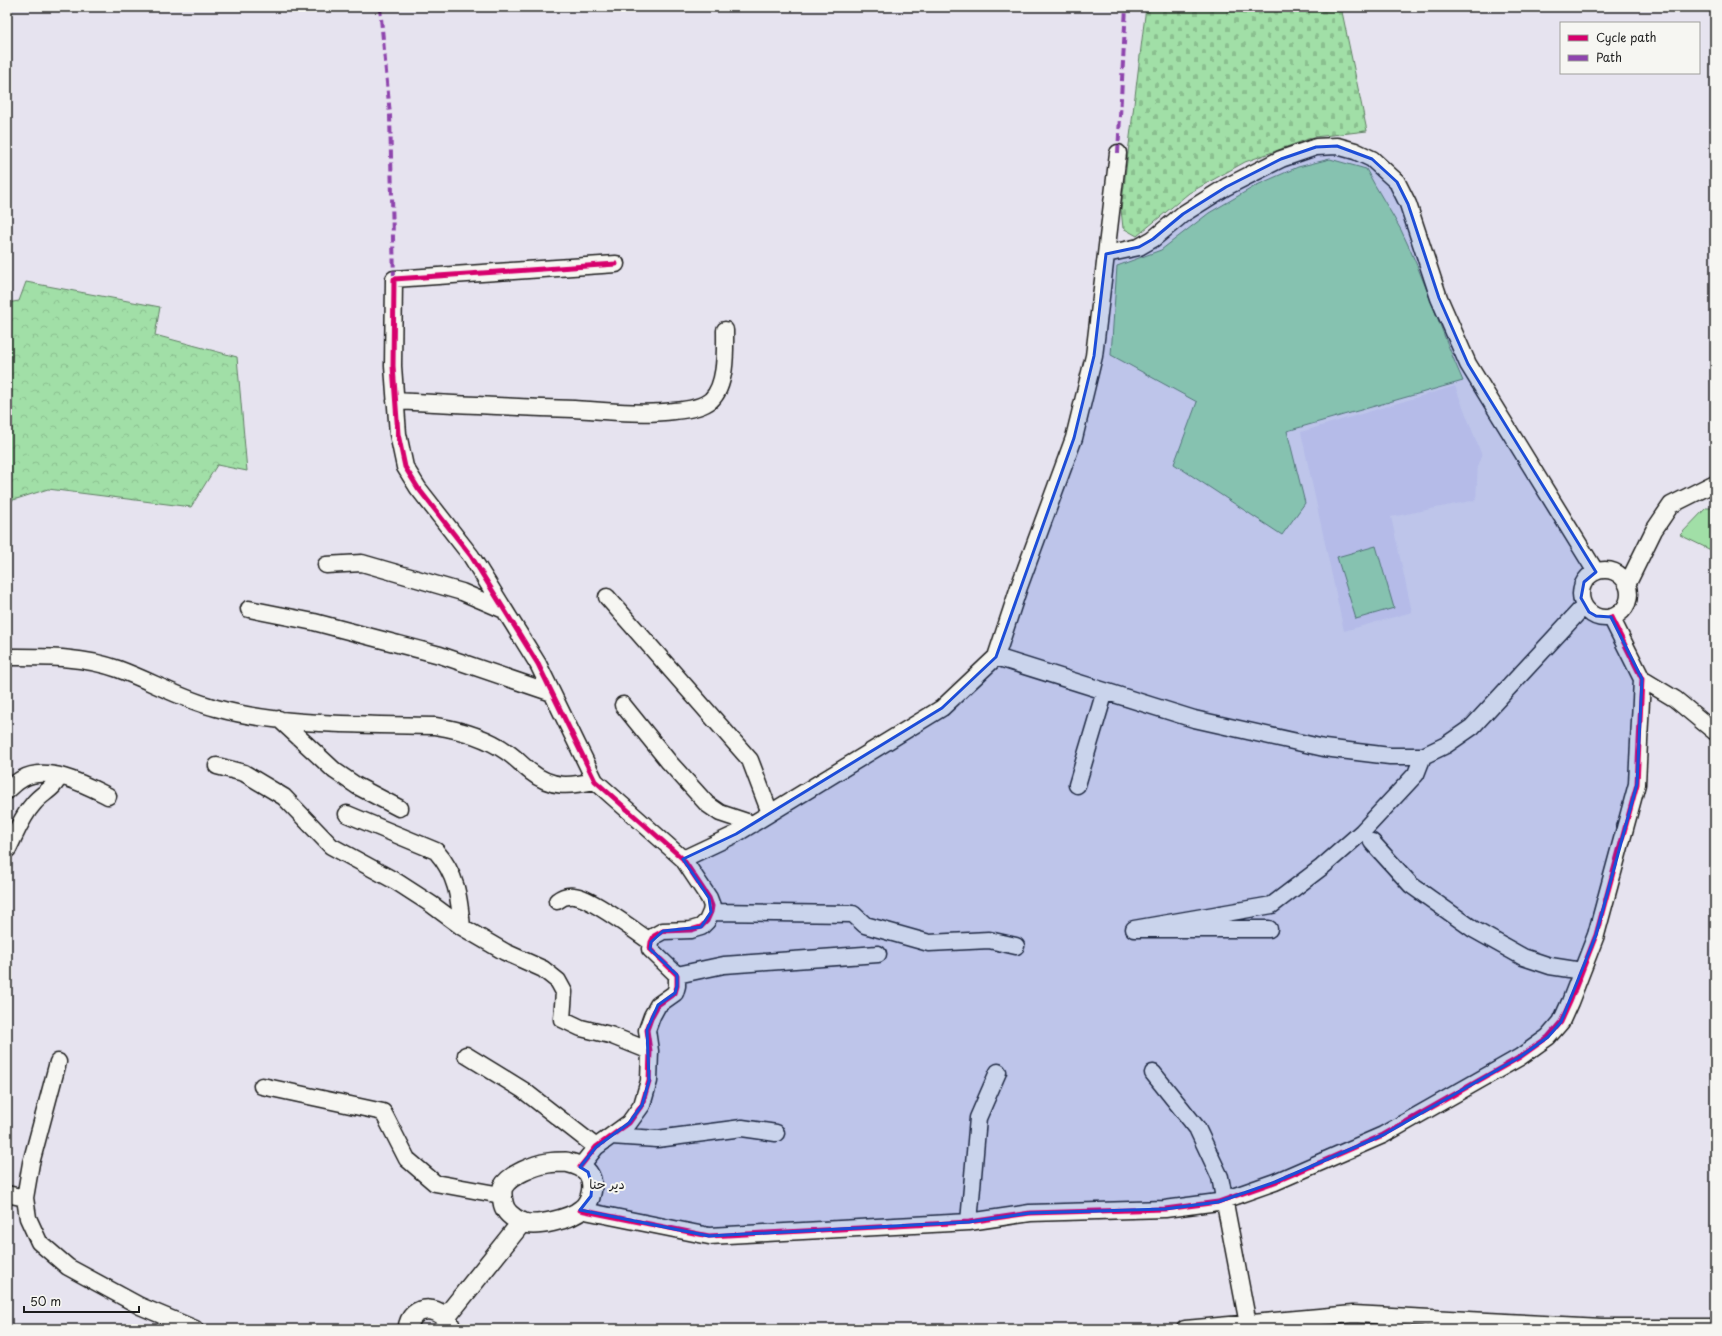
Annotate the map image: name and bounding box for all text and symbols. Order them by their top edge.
legend [1560,22,1700,74]
text: Cycle path [1596,28,1657,46]
text: Path [1596,48,1622,66]
district label: دير حنا [589,1174,625,1193]
scale bar [24,1288,139,1314]
text: 50 m [30,1292,61,1310]

